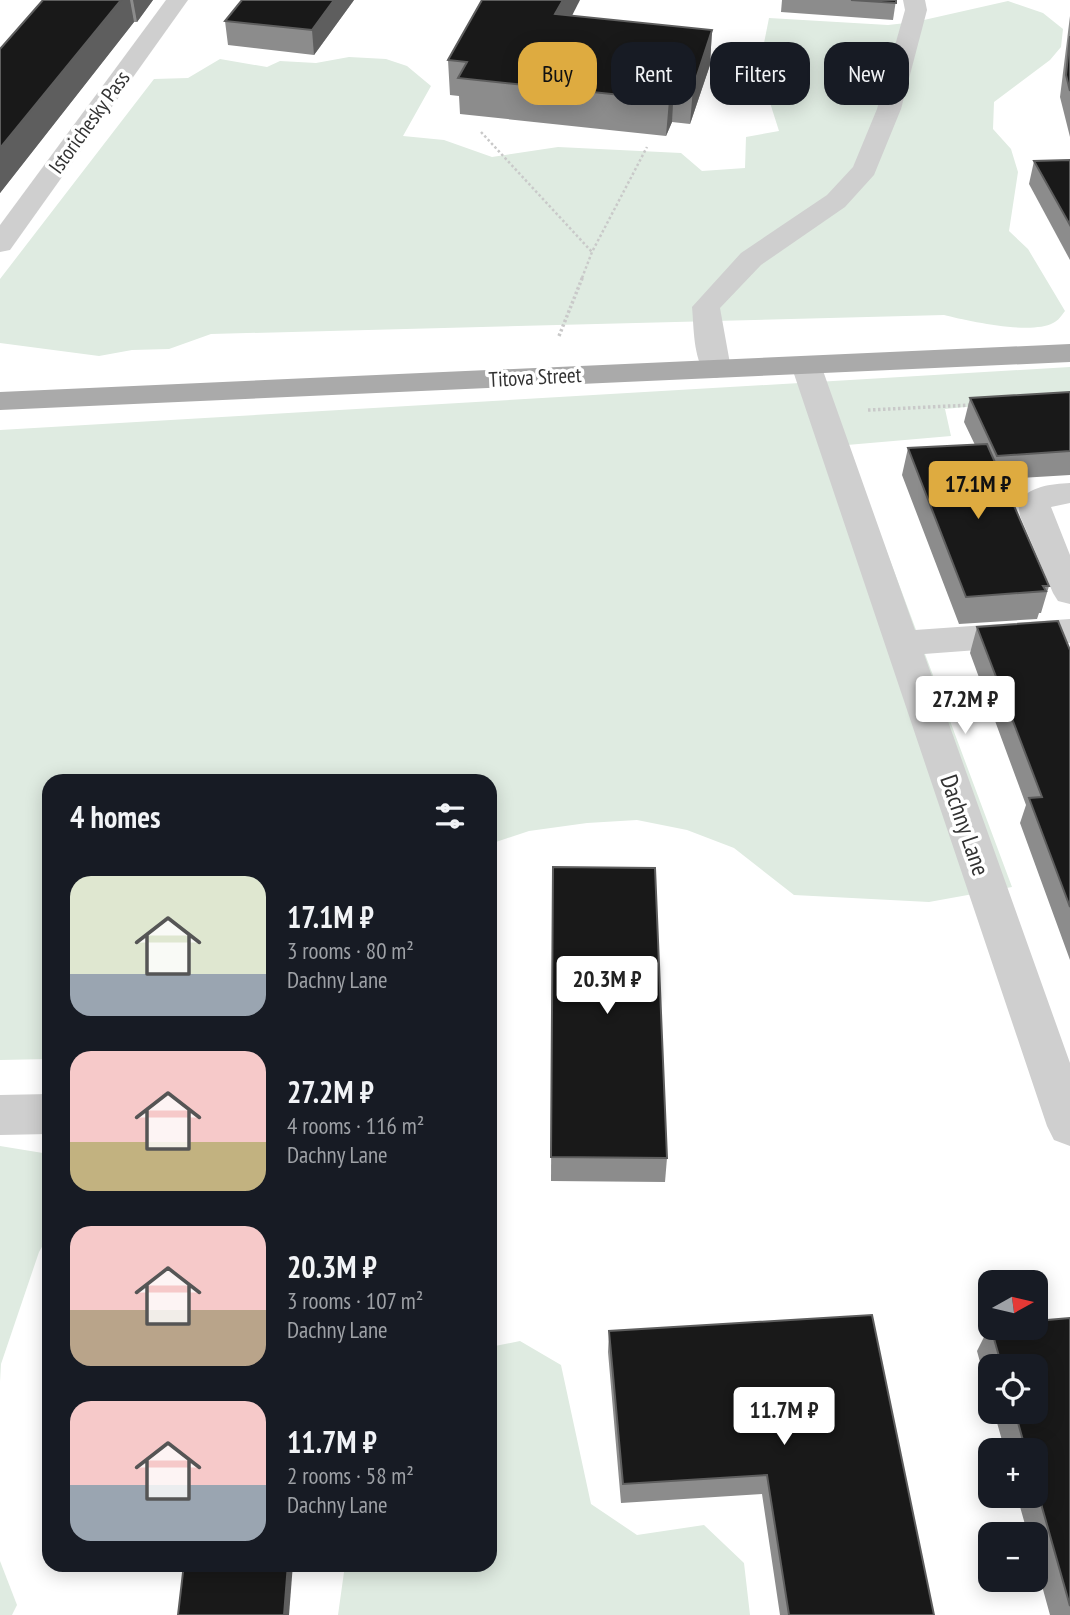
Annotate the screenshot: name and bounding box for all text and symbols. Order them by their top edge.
chip: Buy [518,42,597,105]
chip: Rent [611,42,696,105]
chip: Filters [710,42,810,105]
chip: New [824,42,909,105]
street label: Istorichesky Pass [43,65,135,179]
street label: Titova Street [488,361,582,393]
pin: 17.1M ₽ [913,462,1043,521]
text: 17.1M ₽ [945,469,1011,498]
pin: 27.2M ₽ [900,676,1030,736]
text: 27.2M ₽ [932,684,998,713]
street label: Dachny Lane [933,770,997,880]
text: 4 homes [70,797,161,836]
icon: filters [431,797,469,835]
text: 17.1M ₽ [287,897,374,936]
icon: home [126,904,210,988]
text: 3 rooms · 80 m² [287,936,414,965]
pin: 20.3M ₽ [542,956,672,1016]
text: 20.3M ₽ [573,964,641,993]
text: Dachny Lane [287,965,388,994]
text: 27.2M ₽ [287,1072,374,1111]
icon: home [126,1079,210,1163]
text: 4 rooms · 116 m² [287,1111,424,1140]
text: Dachny Lane [287,1140,388,1169]
text: 20.3M ₽ [287,1247,377,1286]
icon: home [126,1254,210,1338]
north arrow [978,1270,1048,1340]
map controls [978,1270,1048,1592]
text: 3 rooms · 107 m² [287,1286,423,1315]
text: Dachny Lane [287,1315,388,1344]
button: locate [978,1354,1048,1424]
pin: 11.7M ₽ [719,1388,849,1447]
text: 11.7M ₽ [750,1395,818,1424]
text: 11.7M ₽ [287,1422,377,1461]
icon: home [126,1429,210,1513]
button: + [978,1438,1048,1508]
text: 2 rooms · 58 m² [287,1461,414,1490]
text: Dachny Lane [287,1490,388,1519]
button: − [978,1522,1048,1592]

